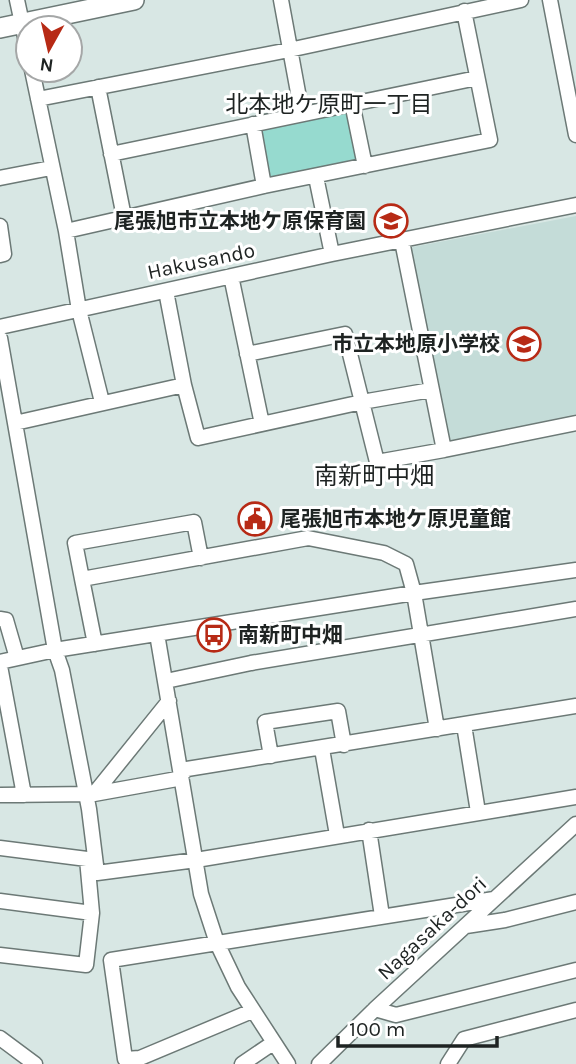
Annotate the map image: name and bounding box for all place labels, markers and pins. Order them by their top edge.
school or university icon: 尾張旭市立本地ケ原保育園 [372,202,410,240]
place label: 尾張旭市立本地ケ原保育園 [114,209,366,233]
school or university icon: 市立本地原小学校 [505,325,543,363]
place label: 市立本地原小学校 [332,332,500,356]
public building icon: 尾張旭市本地ケ原児童館 [236,500,274,538]
place label: 尾張旭市本地ケ原児童館 [280,507,511,531]
bus stop icon: 南新町中畑 [195,616,233,654]
place label: 南新町中畑 [238,623,343,647]

